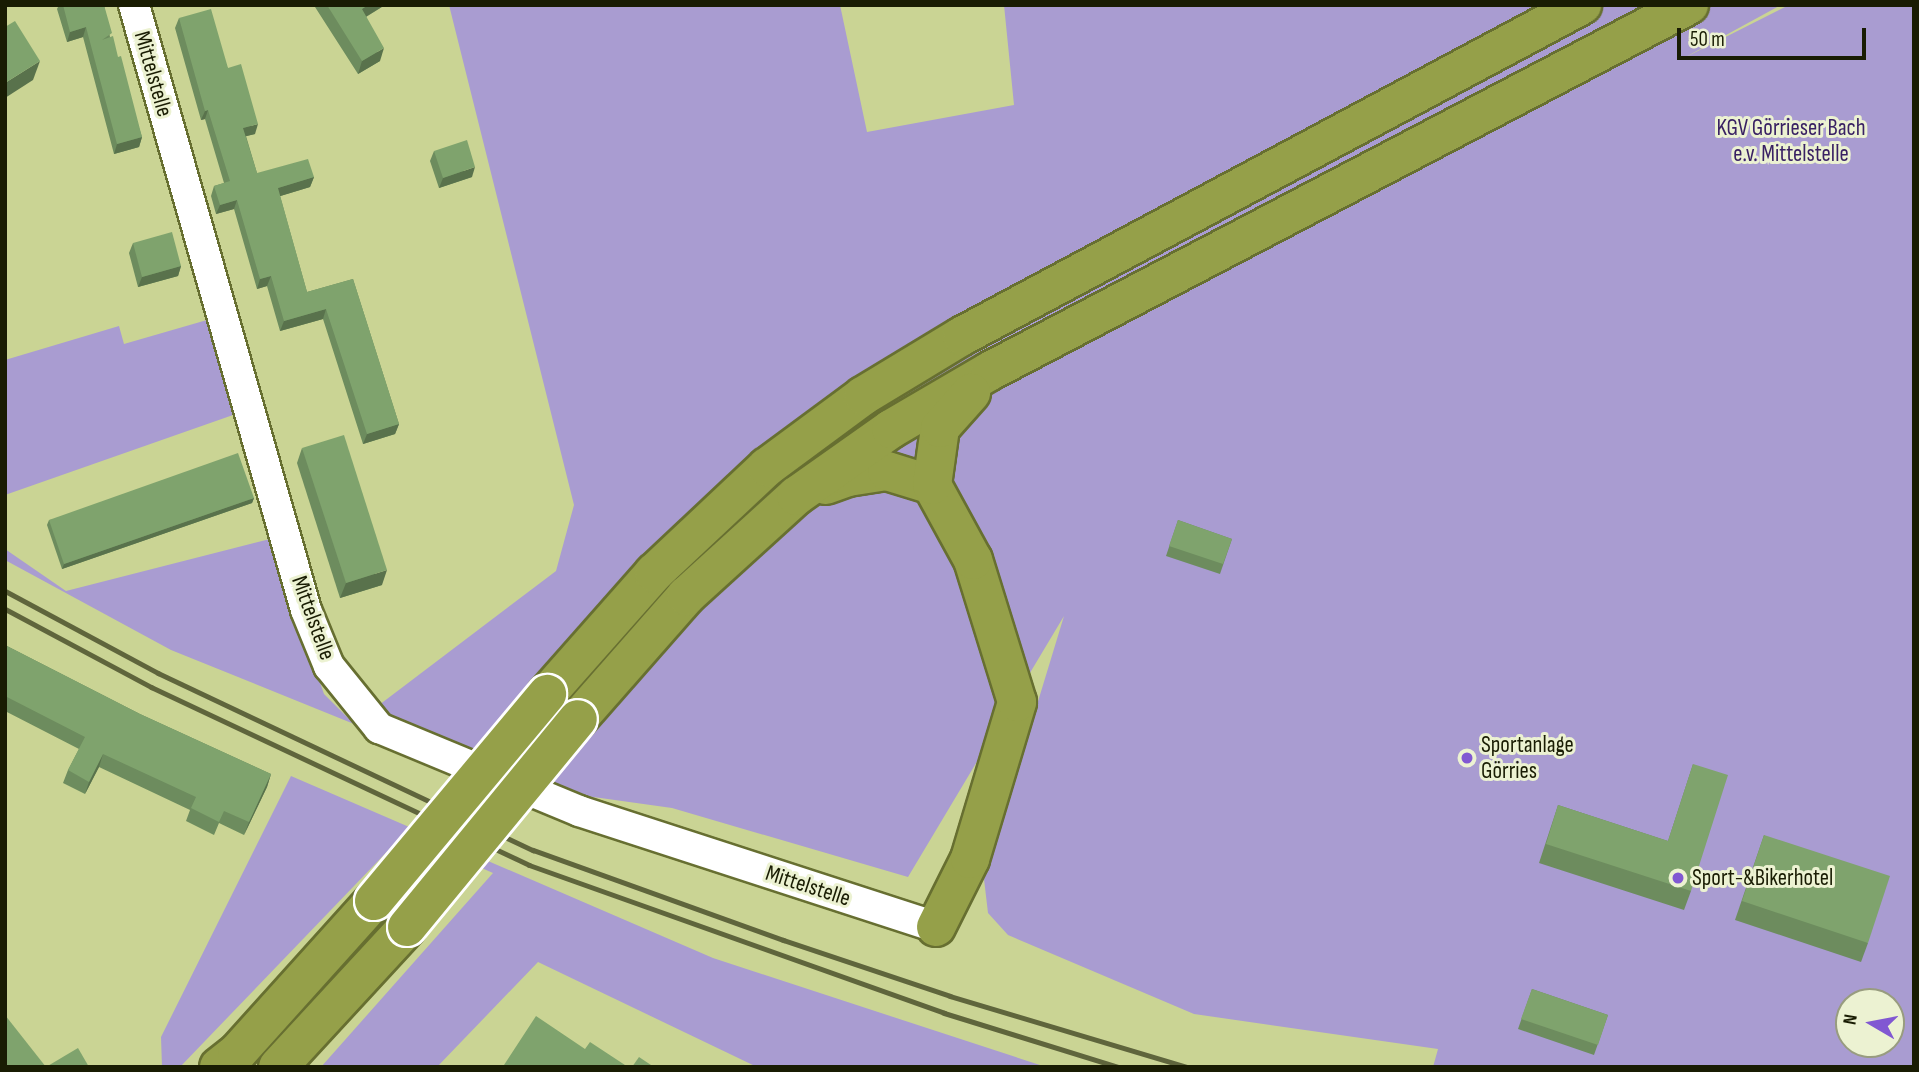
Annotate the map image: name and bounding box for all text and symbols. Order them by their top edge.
scale bar [1681,14,1870,58]
text: 50 m [1690,27,1725,52]
street label: Mittelstelle [128,28,178,120]
park label: KGV Görrieser Bach e.v. Mittelstelle [1716,114,1866,168]
street label: Mittelstelle [285,572,341,664]
place label: Sportanlage Görries [1481,731,1574,785]
marker: Sportanlage Görries [1459,750,1475,766]
street label: Mittelstelle [762,859,854,913]
place label: Sport-&Bikerhotel [1692,864,1833,892]
marker: Sport-&Bikerhotel [1670,870,1686,886]
north arrow [1835,988,1905,1058]
text: N [1839,1013,1863,1027]

